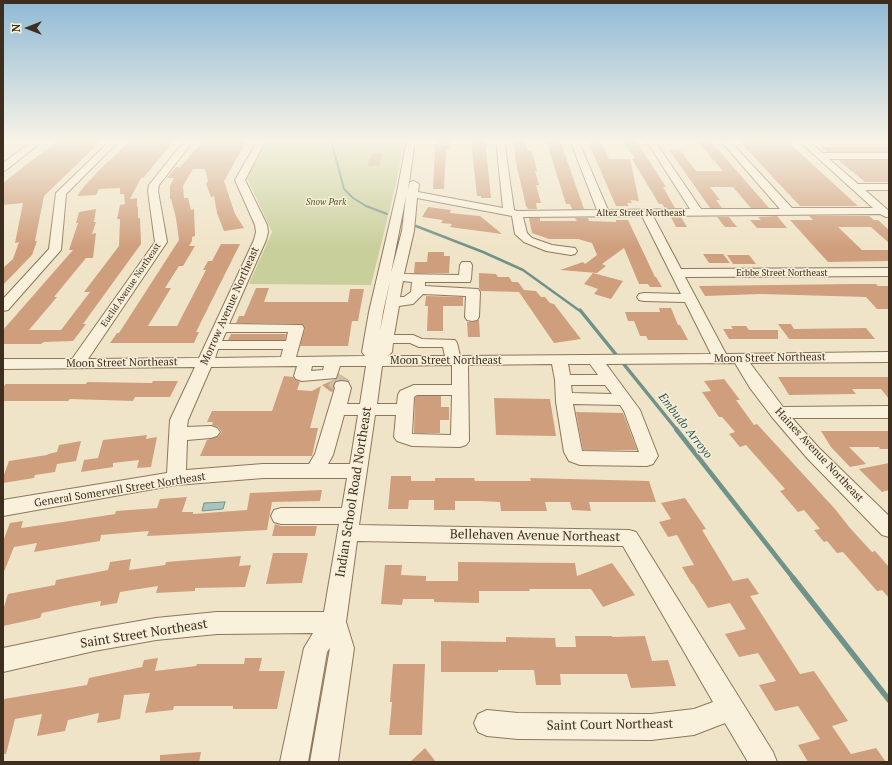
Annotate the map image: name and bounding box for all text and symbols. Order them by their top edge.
north arrow [8,8,48,48]
text: N [9,24,23,32]
park label: Snow Park [306,197,346,207]
street label: Altez Street Northeast [596,208,686,218]
street label: Euclid Avenue Northeast [99,241,163,329]
street label: Morrow Avenue Northeast [198,245,262,367]
street label: Erbbe Street Northeast [736,268,828,278]
street label: Moon Street Northeast [714,350,826,366]
street label: Moon Street Northeast [390,354,502,368]
street label: Moon Street Northeast [66,355,178,371]
water label: Embudo Arroyo [655,390,715,462]
street label: Indian School Road Northeast [333,405,375,579]
street label: Haines Avenue Northeast [772,405,866,505]
street label: General Somervell Street Northeast [33,470,207,510]
street label: Bellehaven Avenue Northeast [450,527,620,545]
street label: Saint Street Northeast [79,616,209,652]
street label: Saint Court Northeast [547,716,673,734]

